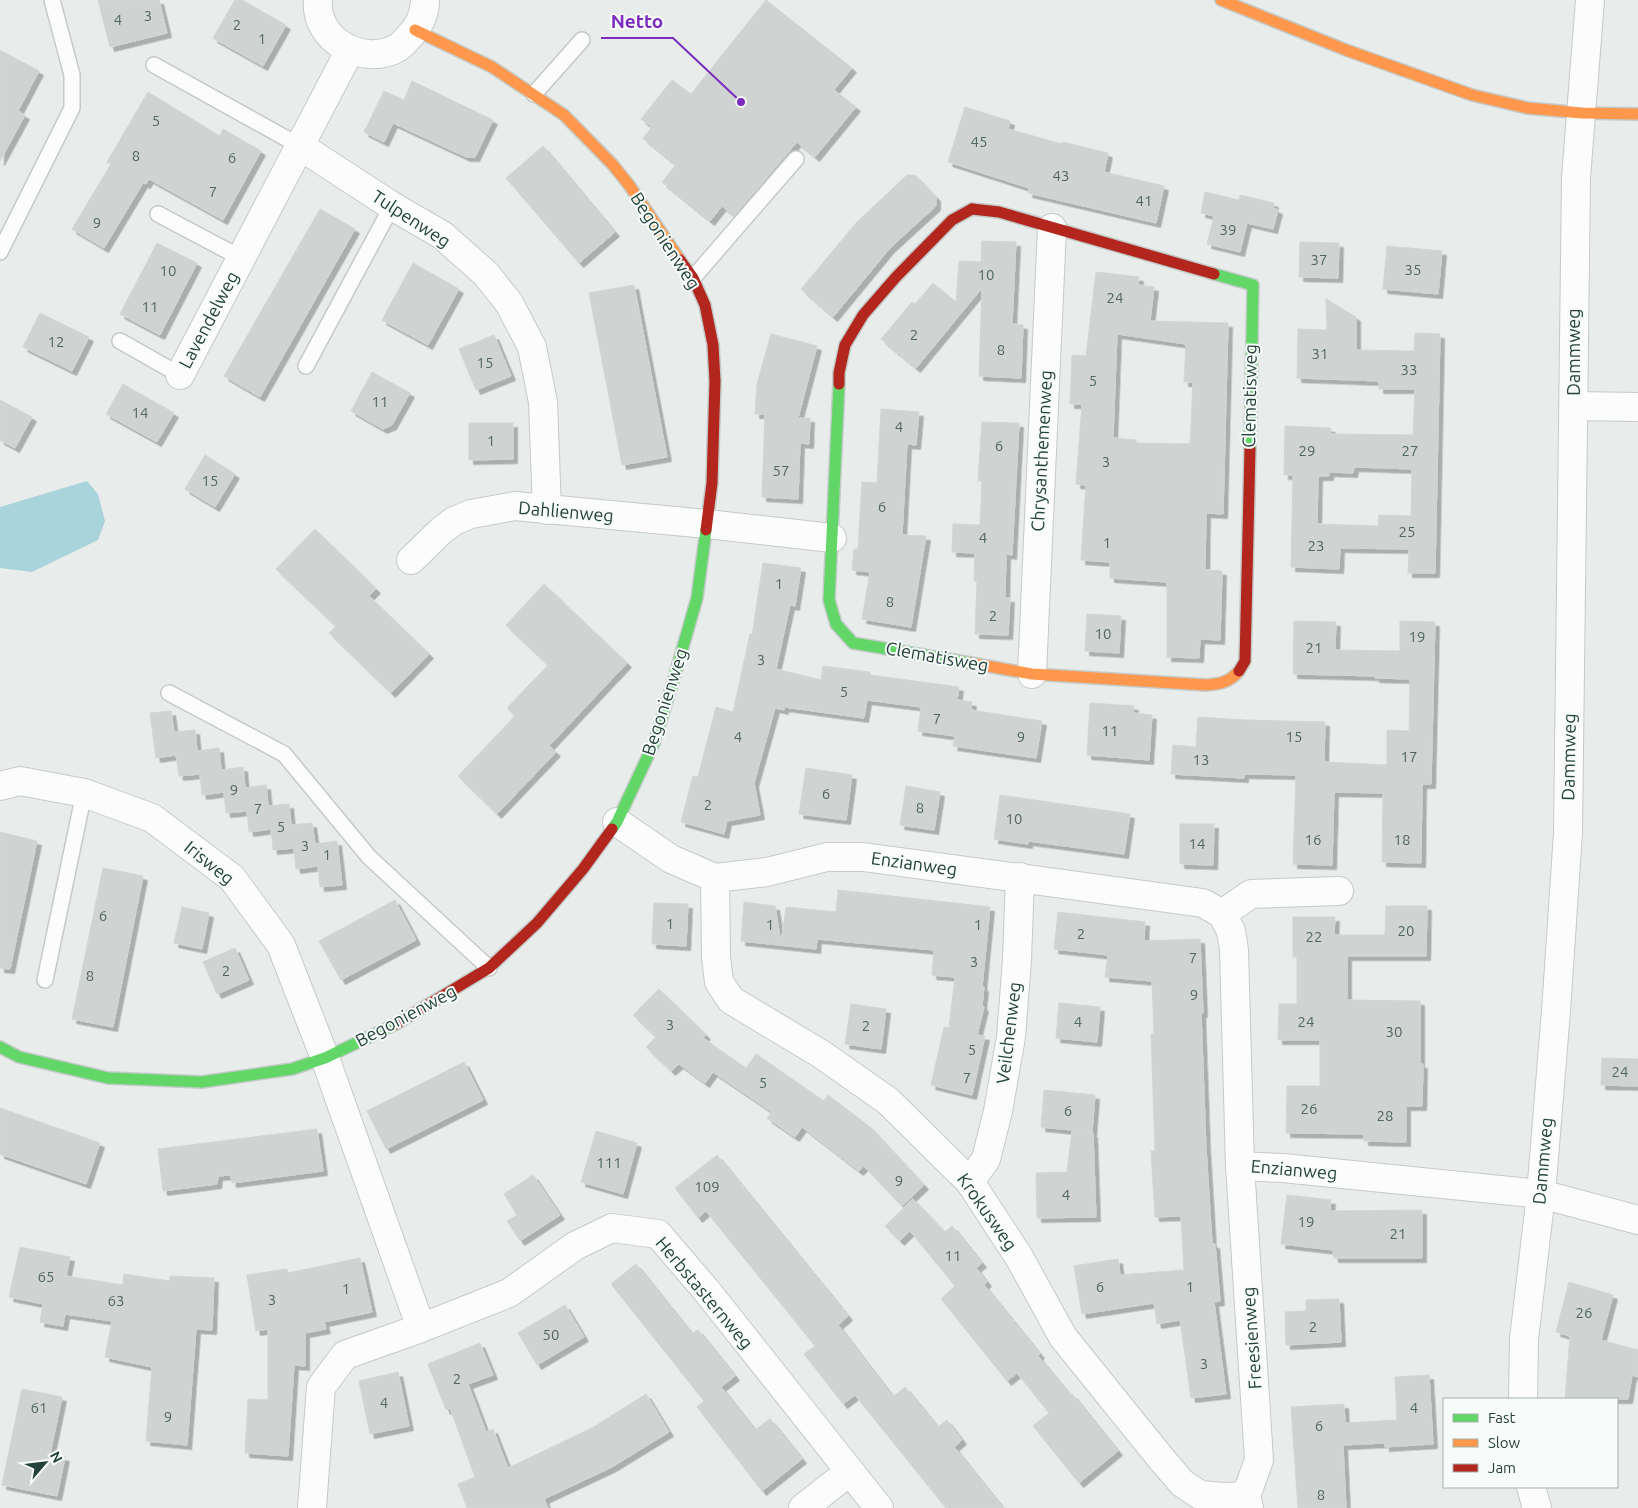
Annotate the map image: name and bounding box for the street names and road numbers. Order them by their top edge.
street label: Tulpenweg [369,185,455,251]
street label: Begonienweg [627,188,705,293]
street label: Lavendelweg [174,268,242,371]
street label: Dammweg [1563,308,1583,396]
street label: Clematisweg [1238,344,1260,448]
street label: Chrysanthemenweg [1027,370,1055,532]
street label: Dahlienweg [518,497,615,525]
street label: Clematisweg [884,637,990,675]
street label: Begonienweg [637,646,691,758]
street label: Dammweg [1557,713,1579,801]
street label: Irisweg [181,836,238,888]
street label: Enzianweg [870,847,958,879]
street label: Begonienweg [352,980,459,1050]
street label: Veilchenweg [992,981,1024,1085]
street label: Dammweg [1528,1117,1556,1205]
street label: Enzianweg [1250,1155,1338,1183]
street label: Krokusweg [954,1169,1022,1254]
street label: Herbstasternweg [652,1232,757,1352]
street label: Freesienweg [1237,1286,1265,1390]

